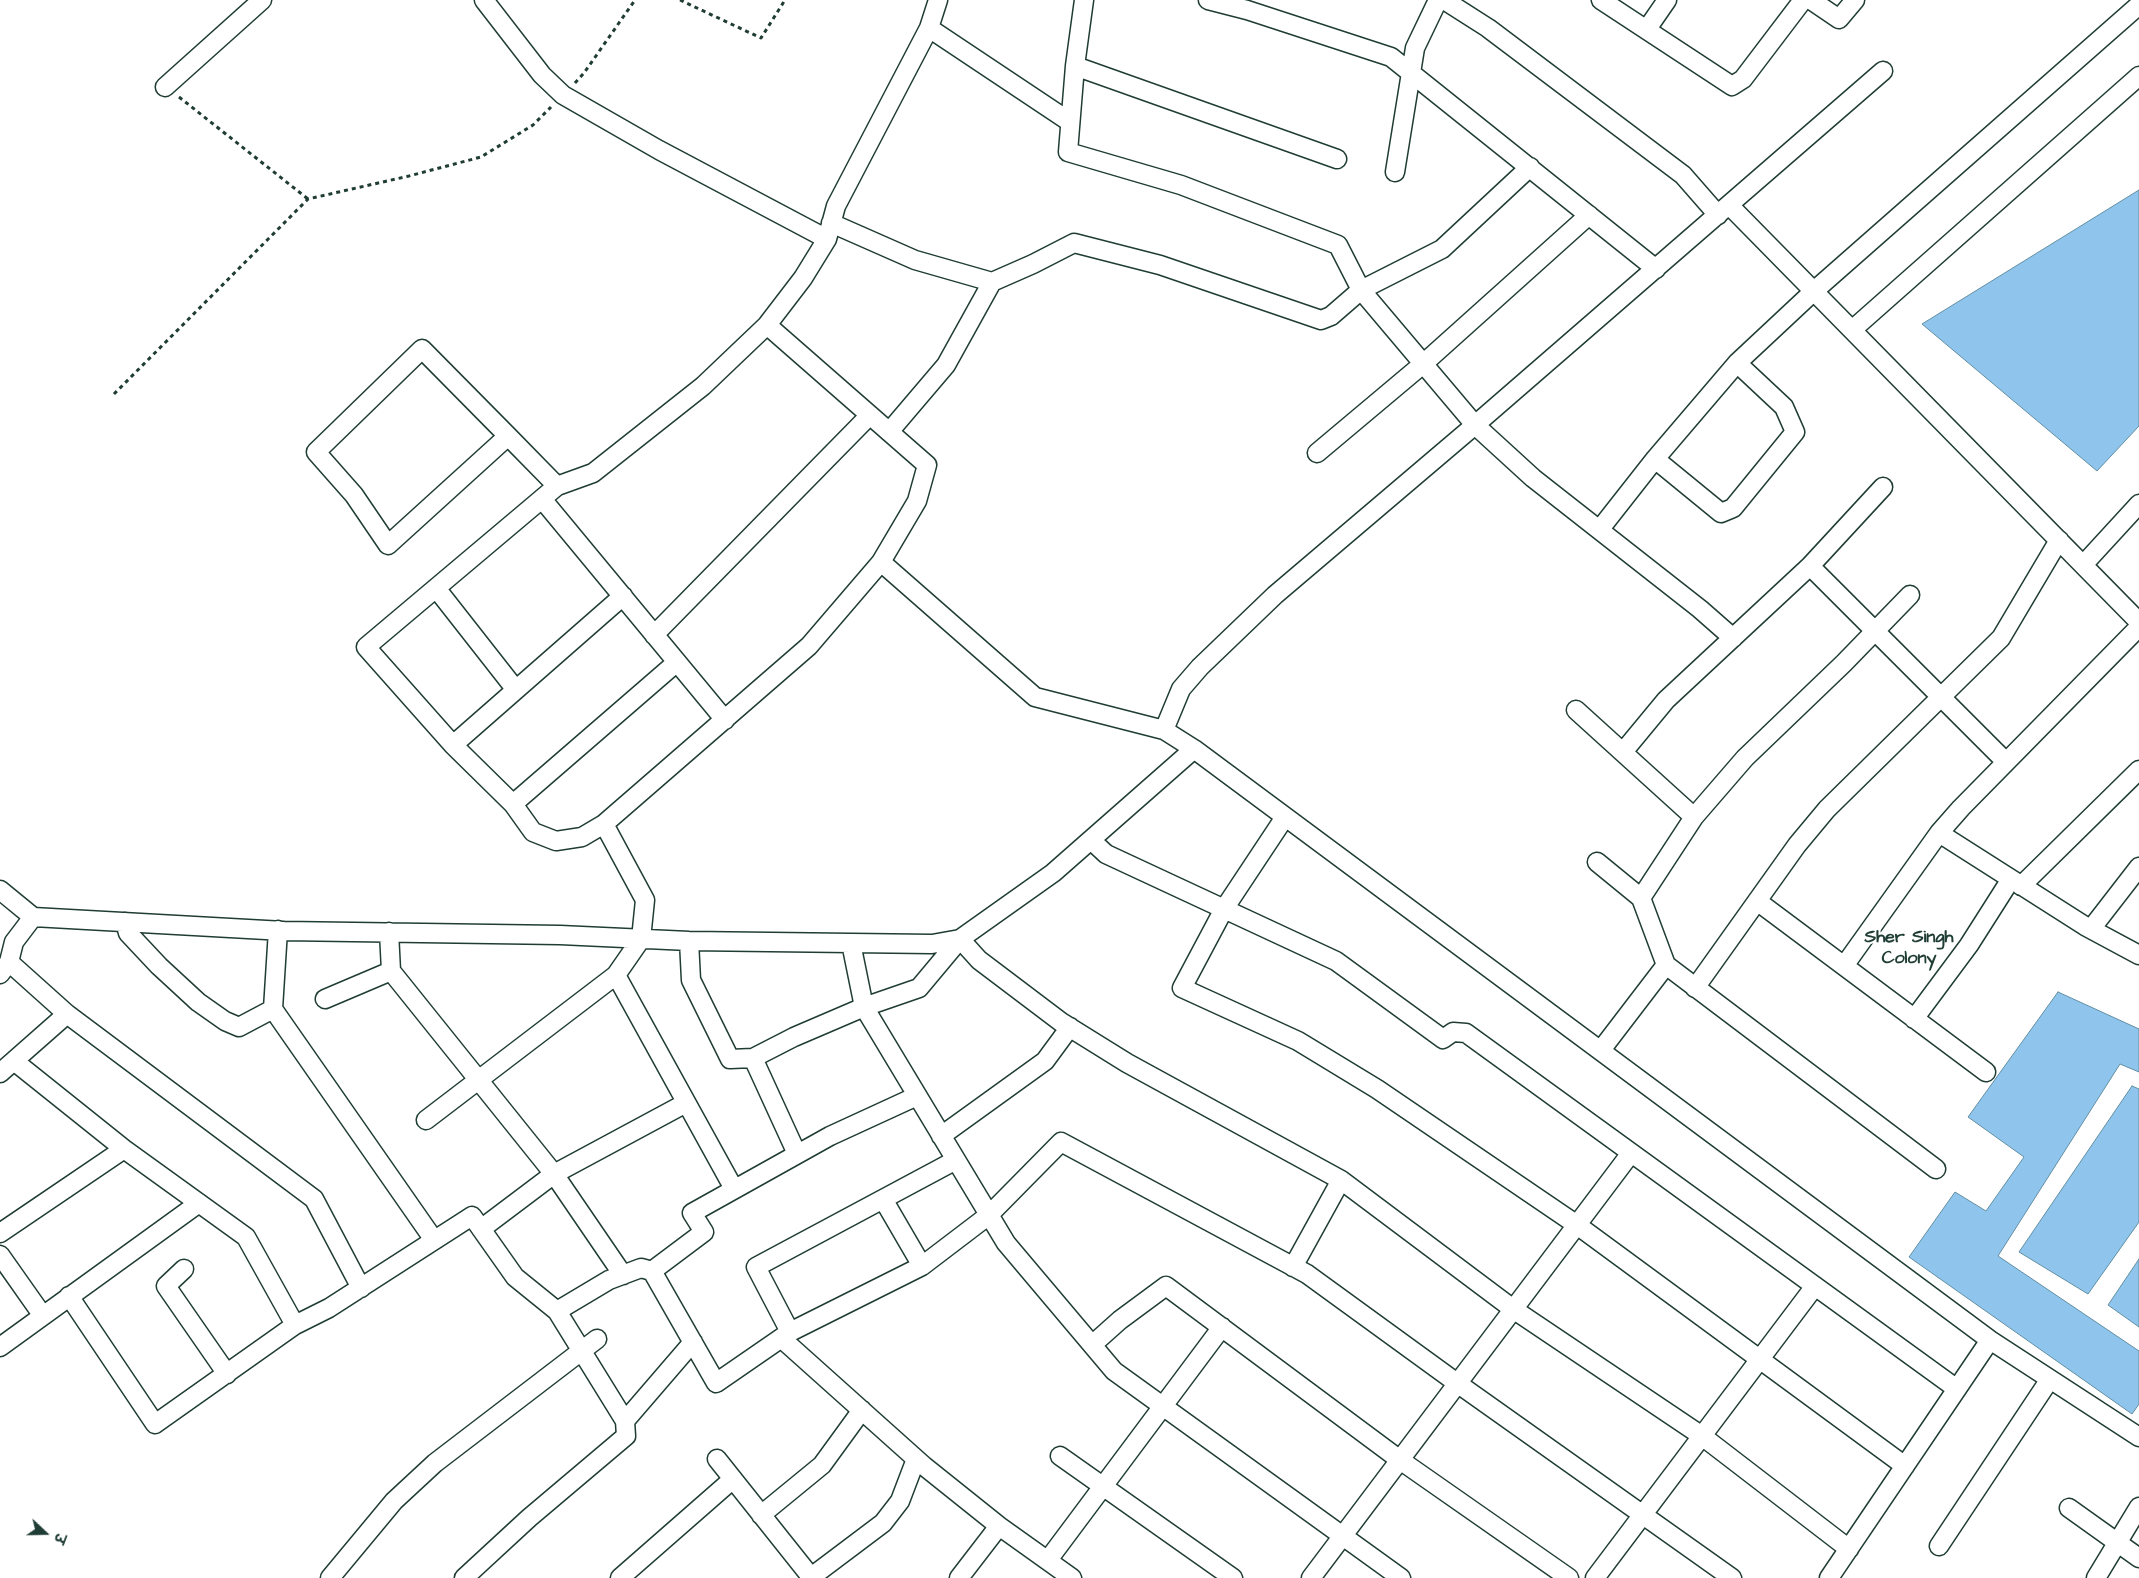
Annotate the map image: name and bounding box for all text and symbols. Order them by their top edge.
district label: Sher Singh Colony [1865,927,1953,970]
north arrow [20,1508,70,1558]
text: उ [48,1530,70,1546]

